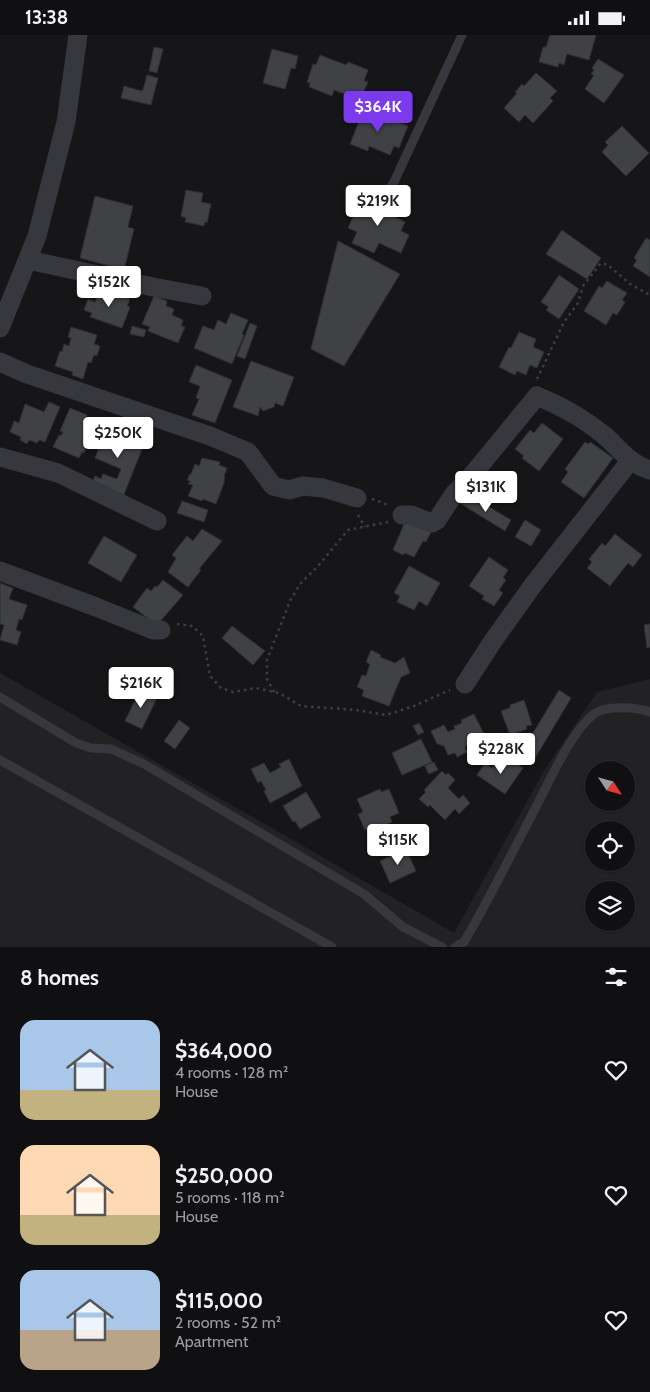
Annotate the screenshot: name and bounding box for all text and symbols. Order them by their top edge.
text: 13:38 [25,6,68,29]
pin: $364K [343,91,413,133]
text: $364K [355,97,401,116]
pin: $219K [343,185,413,227]
text: $219K [357,191,399,210]
pin: $152K [74,265,144,308]
text: $152K [88,272,130,291]
pin: $250K [83,417,153,459]
text: $250K [94,423,142,442]
pin: $131K [451,471,521,513]
text: $131K [466,477,506,496]
pin: $216K [106,667,176,709]
text: $216K [120,673,162,692]
pin: $228K [466,733,536,775]
text: $228K [478,739,524,758]
north arrow [585,761,635,811]
map controls [585,761,635,931]
button: locate [585,821,635,871]
pin: $115K [363,823,433,866]
text: $115K [378,830,418,849]
button: layers [585,881,635,931]
icon: filters [602,963,630,991]
text: 8 homes [20,965,99,990]
text: $364,000 [175,1038,273,1063]
icon: home [60,1040,120,1100]
icon: heart [602,1056,630,1084]
text: 4 rooms · 128 m² [175,1063,288,1082]
text: House [175,1082,218,1101]
text: $250,000 [175,1163,273,1188]
icon: home [60,1165,120,1225]
icon: heart [602,1181,630,1209]
text: 5 rooms · 118 m² [175,1188,284,1207]
text: House [175,1207,218,1226]
text: $115,000 [175,1288,263,1313]
icon: home [60,1290,120,1350]
icon: heart [602,1306,630,1334]
text: 2 rooms · 52 m² [175,1313,281,1332]
text: Apartment [175,1332,248,1351]

